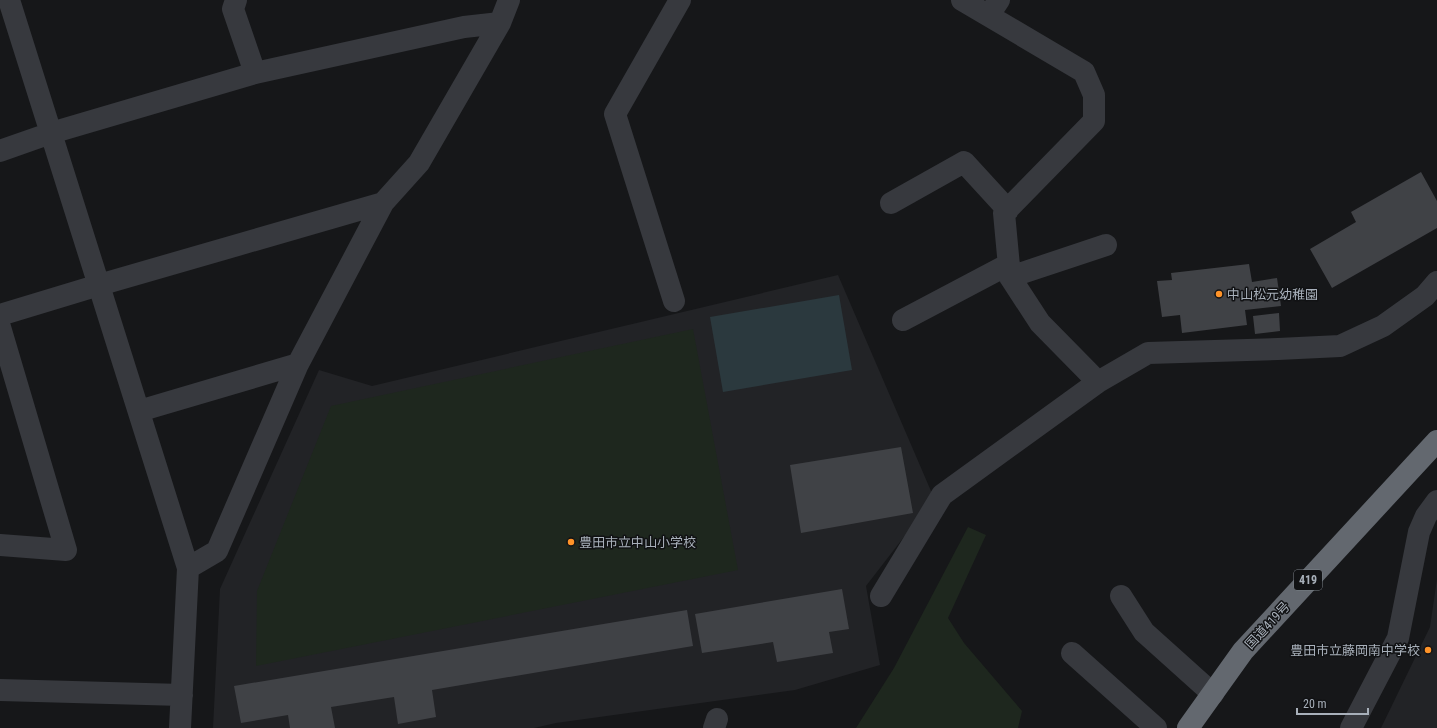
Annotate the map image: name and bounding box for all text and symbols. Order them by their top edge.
place label: 中山松元幼稚園 [1227,287,1318,302]
marker: 中山松元幼稚園 [1214,289,1224,299]
place label: 豊田市立中山小学校 [579,535,696,550]
marker: 豊田市立中山小学校 [566,537,576,547]
road number: 419 [1294,570,1322,590]
street label: 国道419号 [1242,599,1293,652]
place label: 豊田市立藤岡南中学校 [1290,643,1420,658]
marker: 豊田市立藤岡南中学校 [1423,645,1433,655]
scale bar [1297,690,1368,716]
text: 20 m [1303,697,1327,711]

